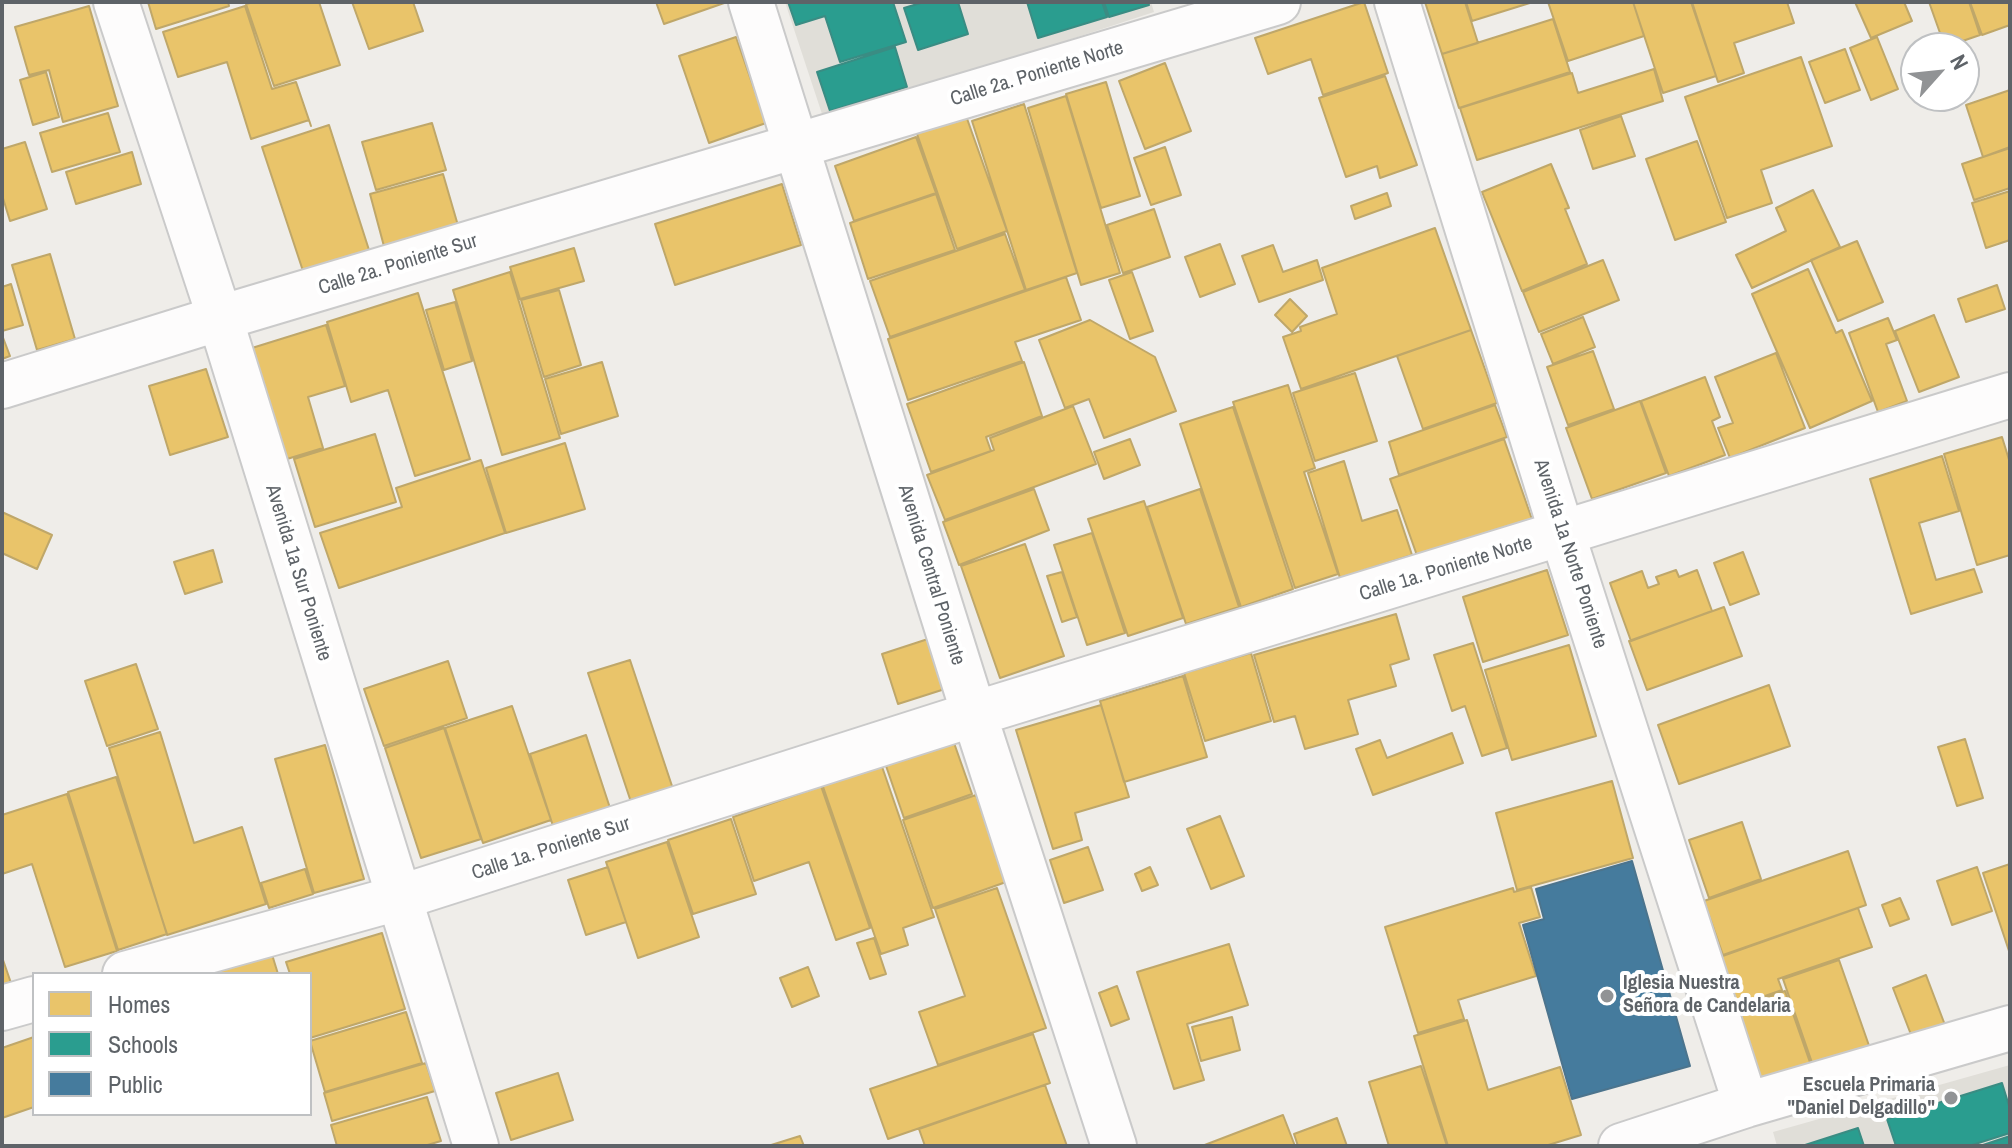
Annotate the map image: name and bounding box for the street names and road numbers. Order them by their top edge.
street label: Calle 2a. Poniente Norte [948,36,1126,112]
street label: Calle 2a. Poniente Sur [316,229,480,301]
street label: Avenida 1a Norte Poniente [1528,456,1612,652]
street label: Avenida 1a Sur Poniente [260,482,336,664]
street label: Avenida Central Poniente [892,482,970,668]
street label: Calle 1a. Poniente Norte [1357,531,1535,607]
street label: Calle 1a. Poniente Sur [469,812,633,886]

